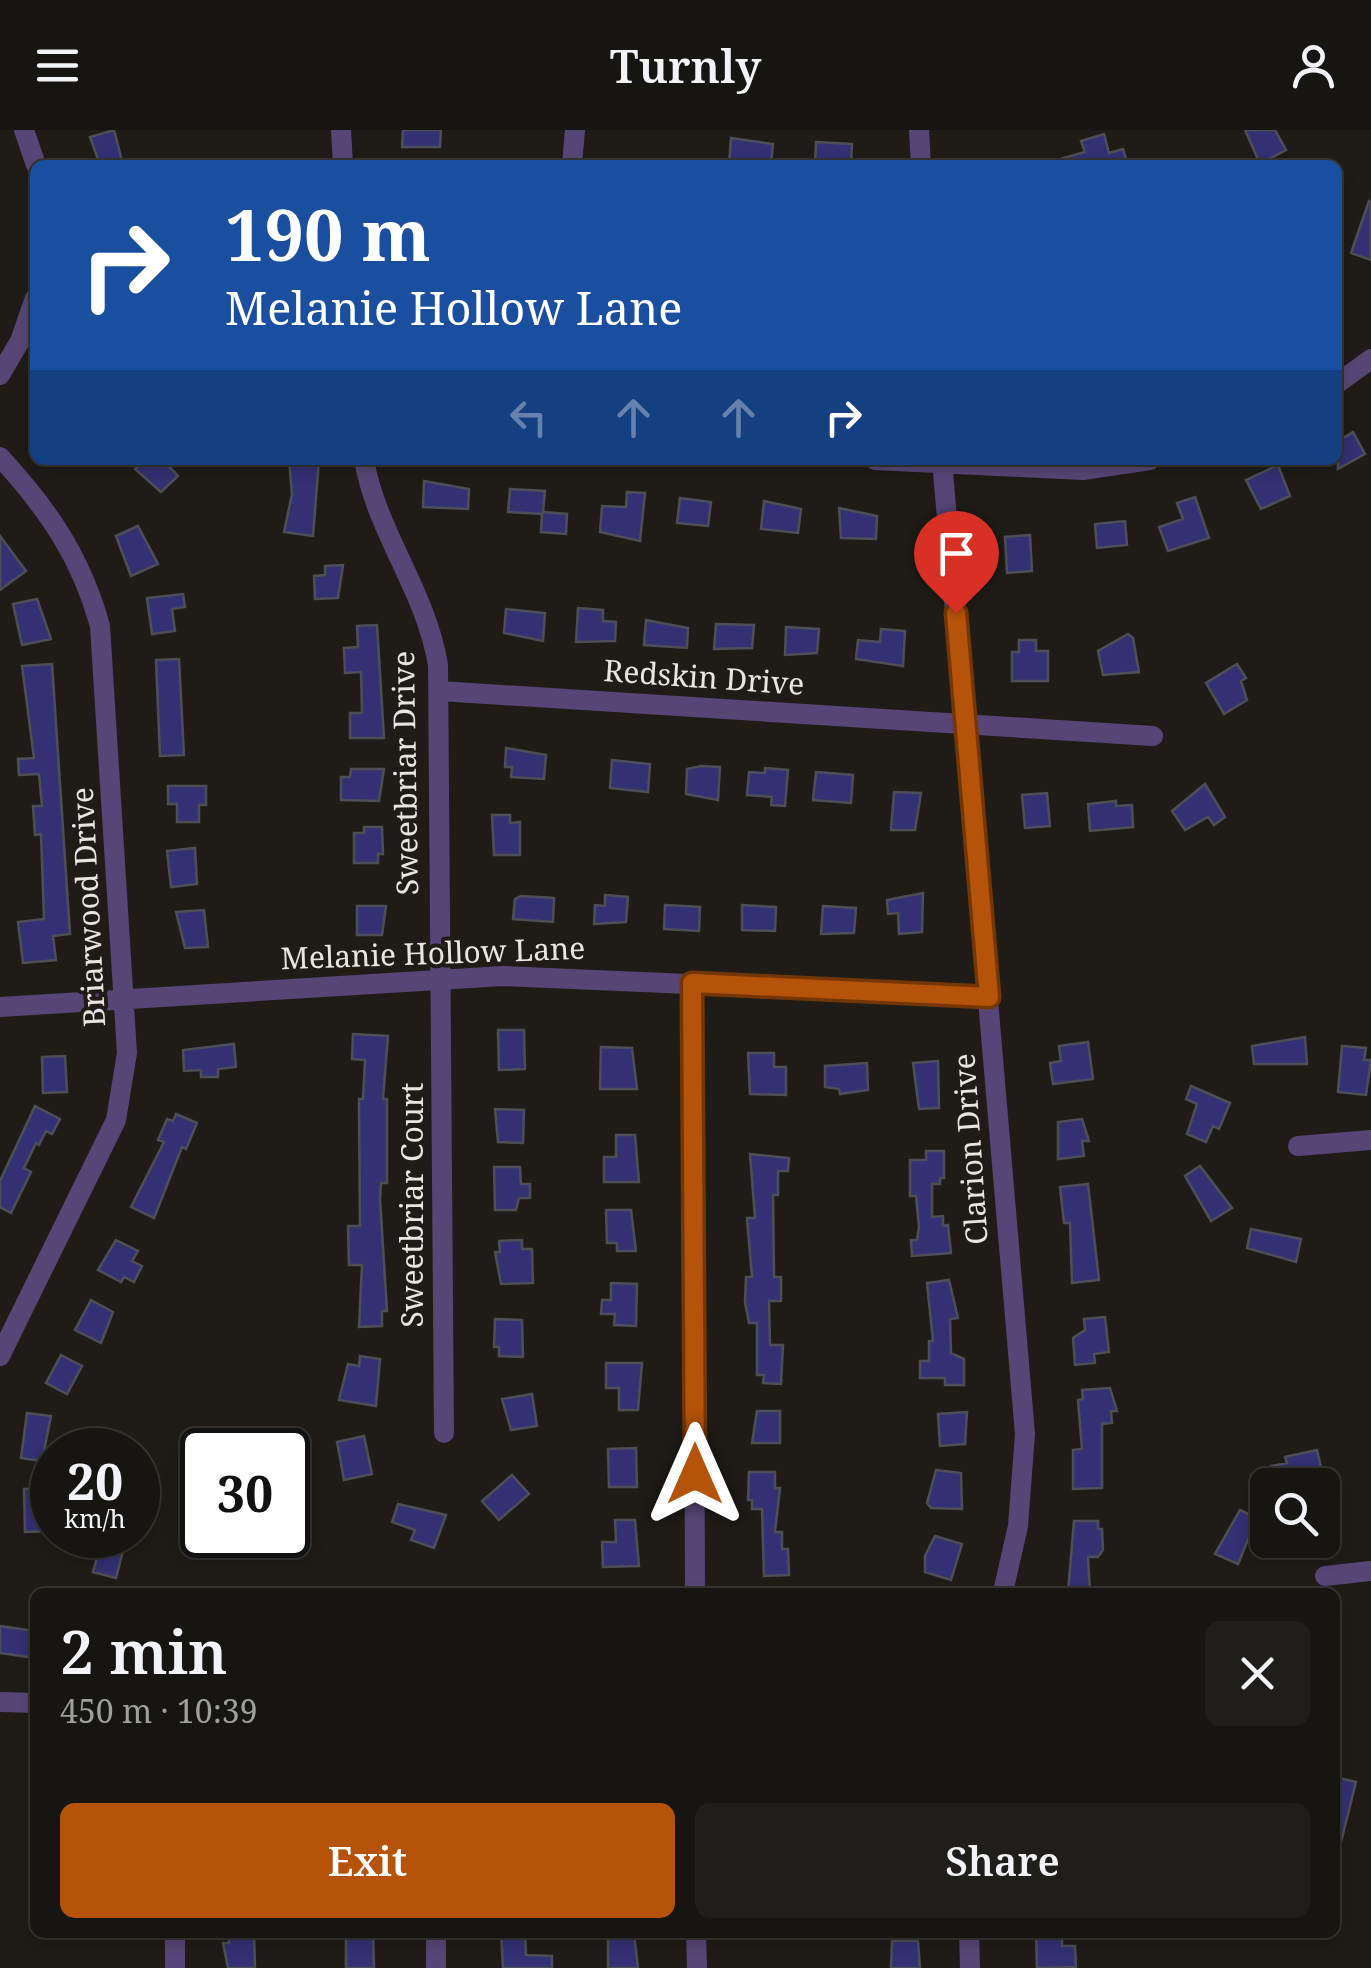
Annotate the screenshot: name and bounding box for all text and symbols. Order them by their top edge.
text: Turnly [610,35,761,96]
icon: menu [30,38,85,93]
icon: person [1286,38,1341,93]
text: 190 m [225,186,431,282]
icon: right [60,200,190,330]
text: Melanie Hollow Lane [225,277,682,338]
icon: left [501,390,556,445]
icon: ahead [606,390,661,445]
icon: ahead [711,390,766,445]
icon: right [816,390,871,445]
pin [914,511,999,614]
icon: arrive [929,526,984,581]
street label: Redskin Drive [602,649,806,704]
street label: Sweetbriar Drive [382,650,427,896]
street label: Briarwood Drive [61,786,114,1028]
street label: Melanie Hollow Lane [280,927,586,978]
street label: Clarion Drive [942,1052,997,1246]
street label: Sweetbriar Court [391,1083,432,1327]
position arrow [643,1422,747,1526]
speed limit sign: 30 [180,1428,310,1558]
text: 20 [67,1447,123,1515]
map controls [1250,1468,1340,1558]
button: search [1250,1468,1340,1558]
text: km/h [64,1501,126,1535]
text: 2 min [60,1610,228,1692]
button: close [1205,1621,1310,1726]
text: 450 m · 10:39 [60,1689,258,1732]
button: Exit [60,1803,675,1918]
button: Share [695,1803,1310,1918]

